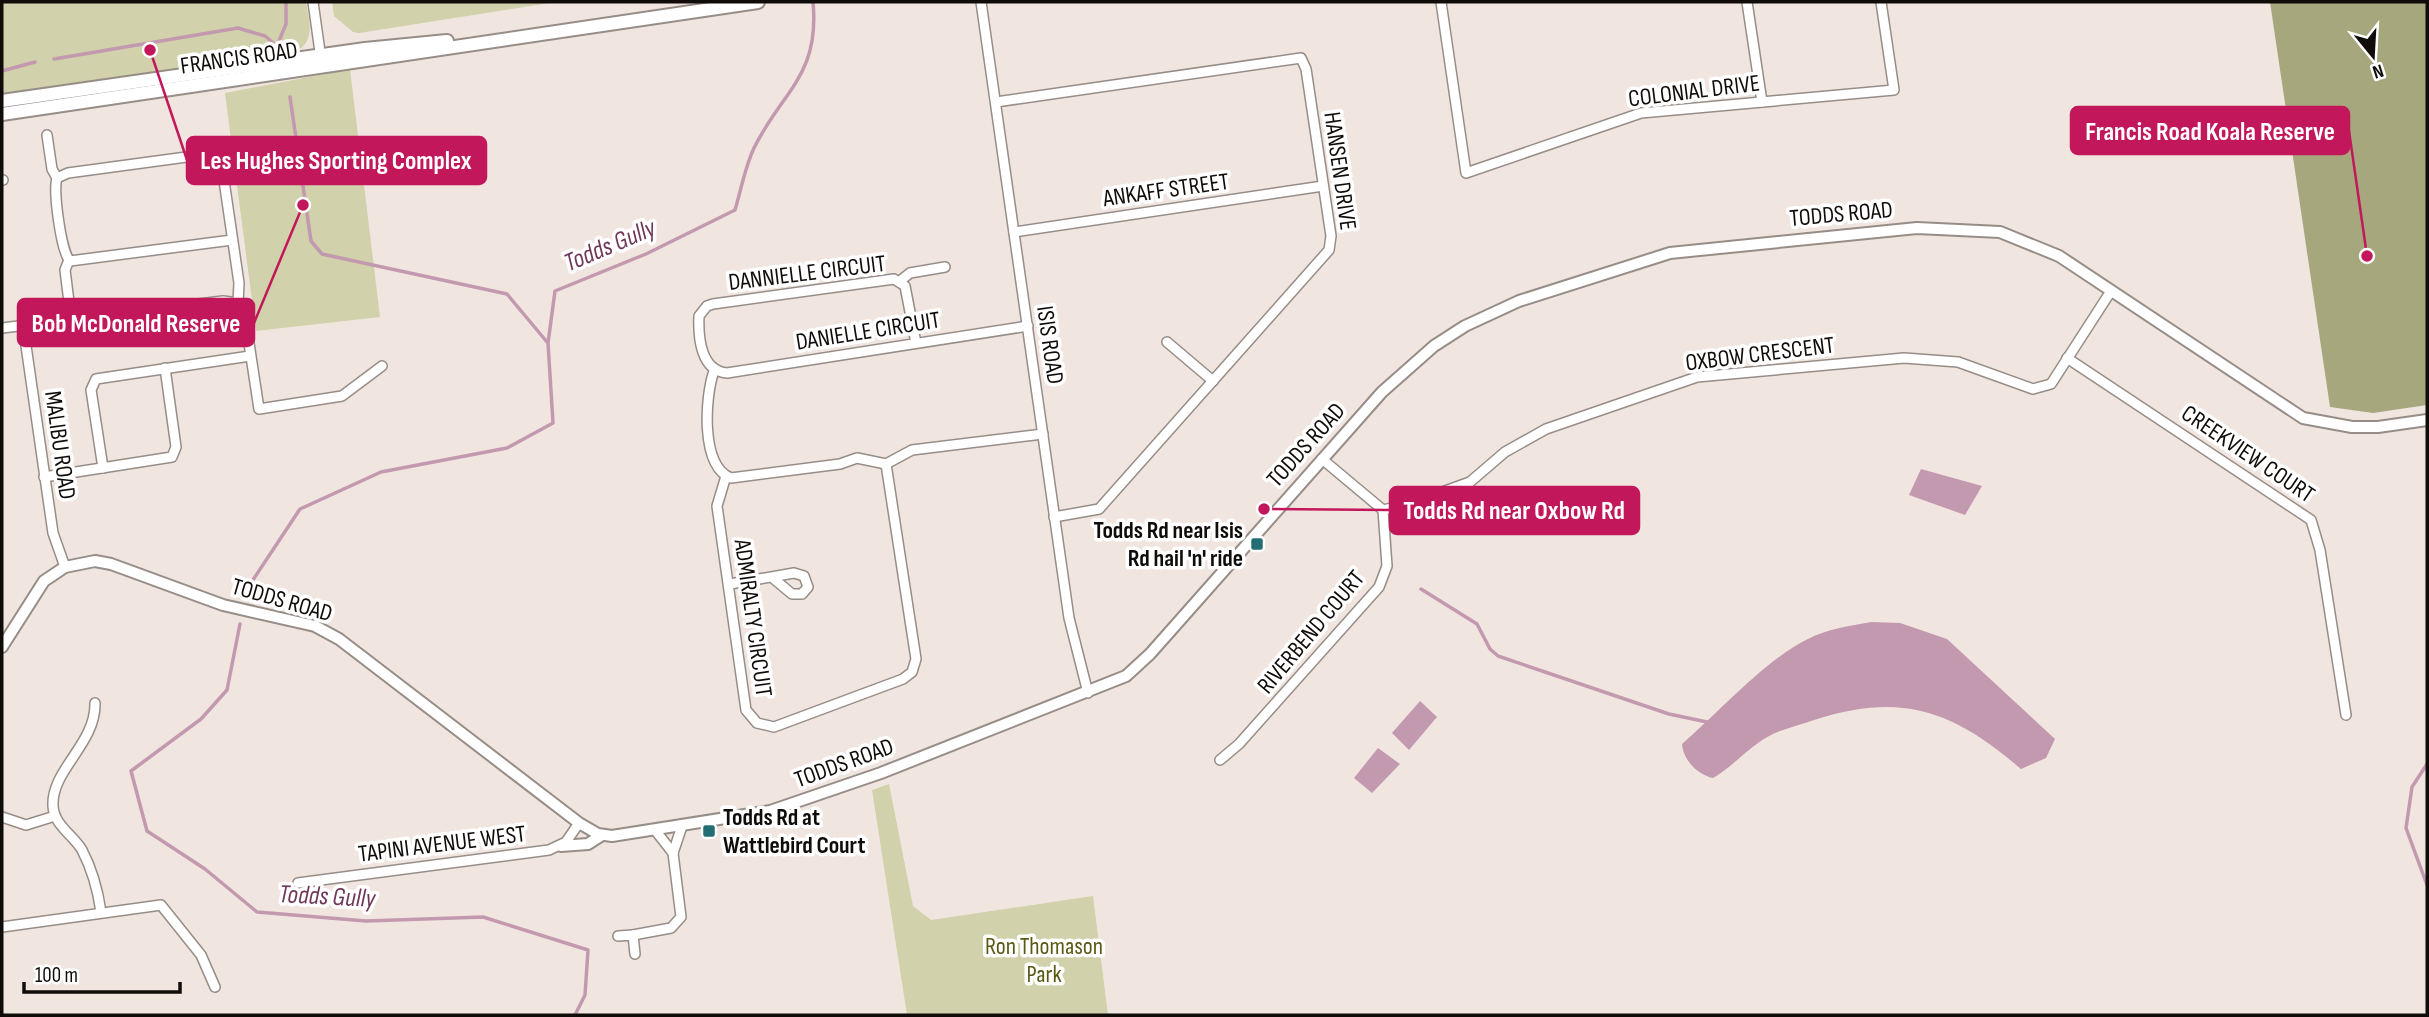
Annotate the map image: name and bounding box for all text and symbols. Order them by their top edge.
north arrow [2338,21,2408,91]
street label: FRANCIS ROAD [178,35,300,81]
text: N [2369,58,2386,83]
street label: COLONIAL DRIVE [1627,69,1761,113]
callout: Francis Road Koala Reserve [2071,107,2349,154]
street label: HANSEN DRIVE [1317,110,1363,232]
text: Francis Road Koala Reserve [2085,117,2335,148]
callout: Les Hughes Sporting Complex [187,137,486,184]
text: Les Hughes Sporting Complex [200,146,472,177]
street label: ANKAFF STREET [1100,167,1231,213]
street label: TODDS ROAD [1788,195,1894,233]
water label: Todds Gully [560,212,662,279]
street label: DANNIELLE CIRCUIT [727,249,887,297]
callout: Bob McDonald Reserve [18,299,254,346]
street label: ISIS ROAD [1030,304,1070,386]
street label: DANIELLE CIRCUIT [794,305,942,357]
text: Bob McDonald Reserve [32,309,240,340]
street label: OXBOW CRESCENT [1684,330,1836,378]
street label: MALIBU ROAD [38,389,82,501]
street label: TODDS ROAD [1261,397,1351,493]
street label: CREEKVIEW COURT [2176,399,2320,509]
callout: Todds Rd near Oxbow Rd [1390,487,1639,534]
text: Todds Rd near Oxbow Rd [1403,496,1625,527]
place label: Todds Rd near Isis Rd hail 'n' ride [1093,516,1243,573]
street label: ADMIRALTY CIRCUIT [727,536,778,699]
marker: Todds Rd near Isis Rd hail 'n' ride [1249,536,1265,552]
street label: RIVERBEND COURT [1251,564,1371,699]
street label: TODDS ROAD [228,572,336,628]
street label: TODDS ROAD [790,732,898,794]
place label: Todds Rd at Wattlebird Court [723,803,865,860]
street label: TAPINI AVENUE WEST [357,819,528,869]
marker: Todds Rd at Wattlebird Court [701,823,717,839]
water label: Todds Gully [278,879,377,915]
park label: Ron Thomason Park [985,932,1103,989]
scale bar [24,950,180,994]
text: 100 m [35,963,78,988]

